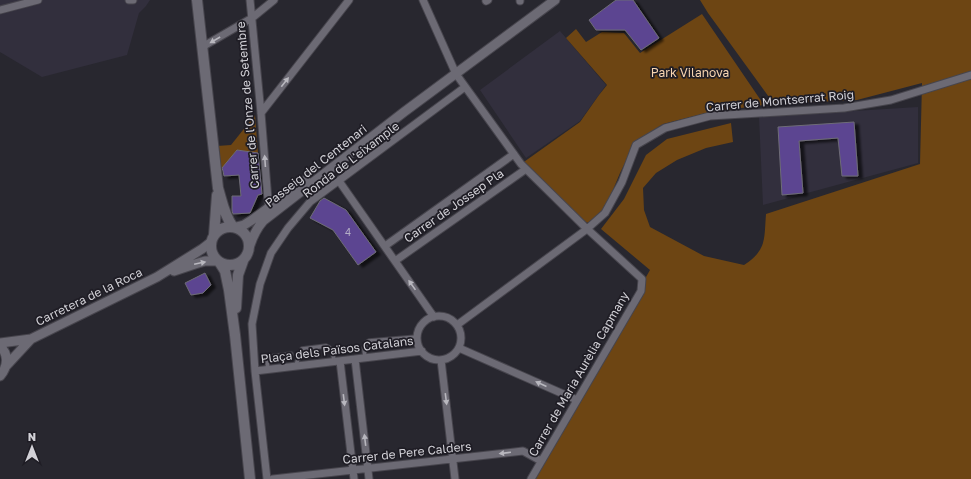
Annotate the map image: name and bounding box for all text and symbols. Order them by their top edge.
street label: Carrer de l'Onze de Setembre [233,21,262,189]
one-way arrow [209,36,221,43]
park label: Park Vilanova [651,65,729,80]
one-way arrow [281,77,290,88]
street label: Carrer de Montserrat Roig [705,87,855,114]
street label: Ronda de L'eixample [299,118,402,201]
street label: Passeig del Centenari [262,121,370,210]
one-way arrow [261,155,268,167]
street label: Carrer de Jossep Pla [401,165,507,246]
house number: 4 [345,226,351,238]
one-way arrow [194,259,206,265]
street label: Carretera de la Roca [33,264,145,329]
one-way arrow [408,279,416,290]
street label: Carrer de Maria Aurèlia Capmany [525,288,632,459]
street label: Plaça dels Països Catalans [260,333,414,366]
one-way arrow [535,381,547,387]
one-way arrow [443,393,449,405]
one-way arrow [341,394,347,406]
north arrow [12,427,52,467]
text: N [28,430,36,443]
one-way arrow [362,434,368,446]
street label: Carrer de Pere Calders [342,438,472,467]
one-way arrow [499,450,511,456]

